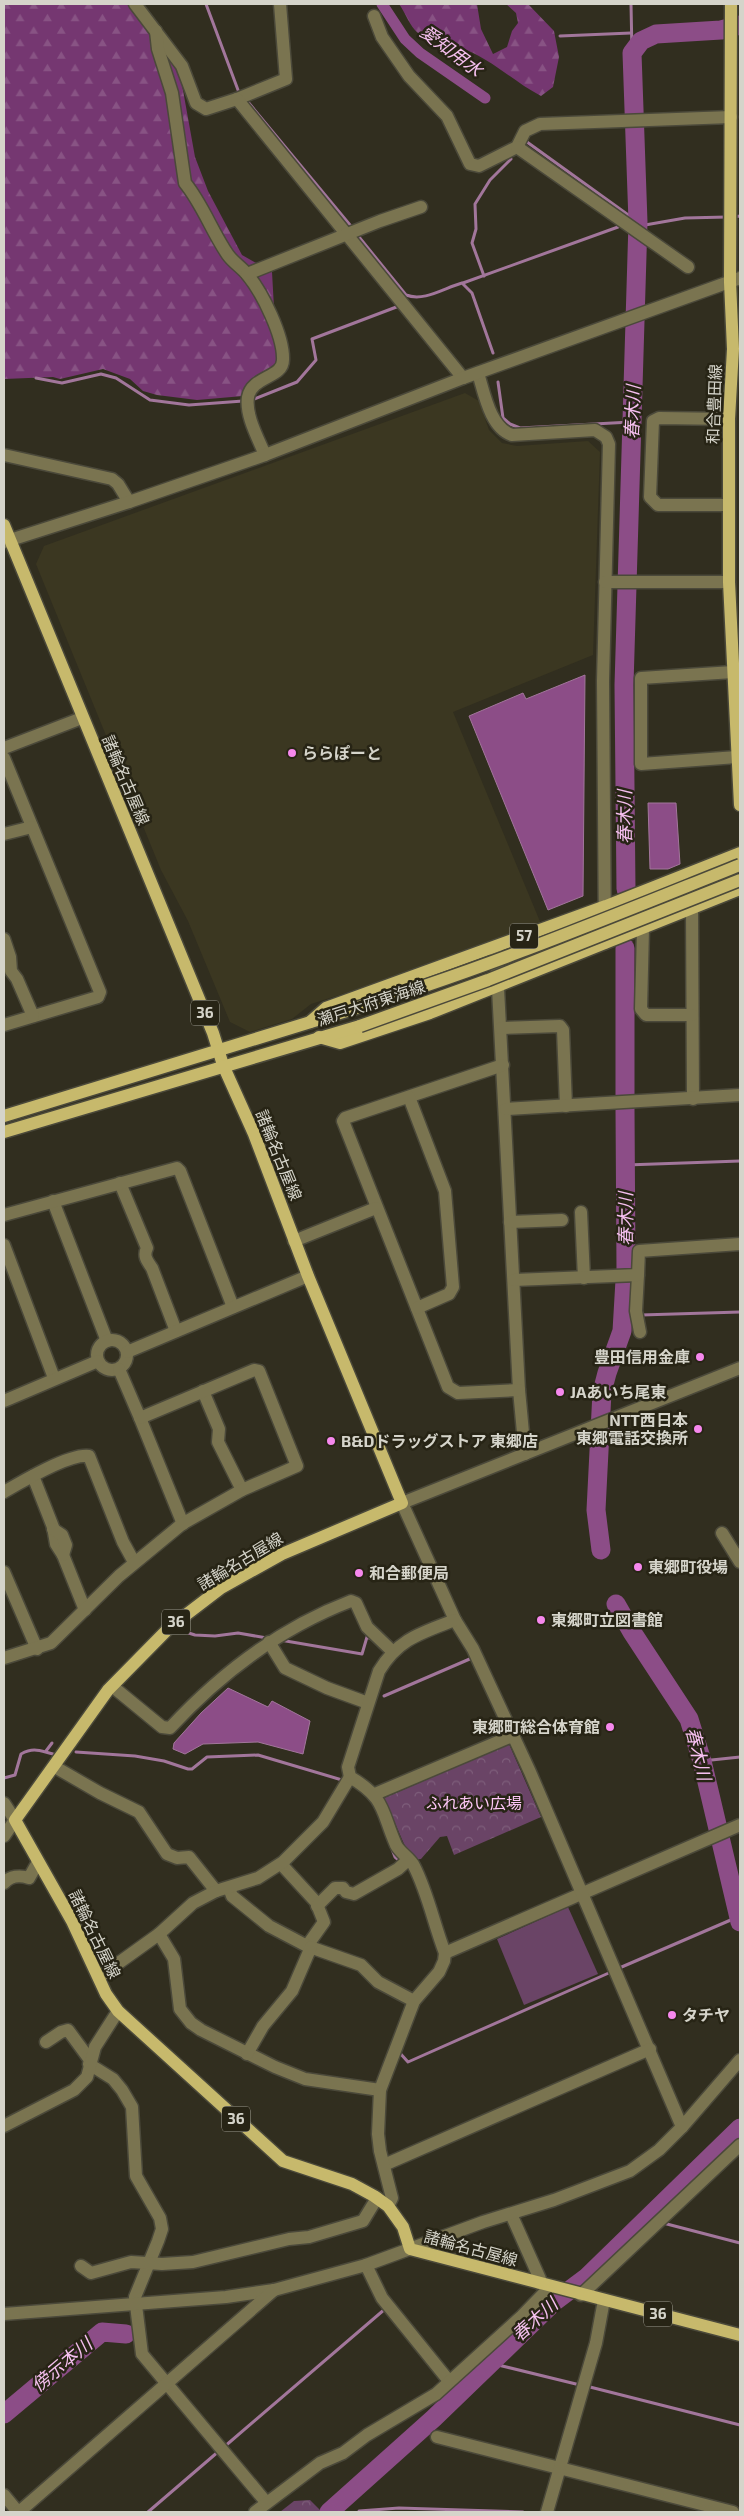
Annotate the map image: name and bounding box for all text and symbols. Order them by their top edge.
water label: 愛知用水 [416,20,489,82]
street label: 和合豊田線 [703,364,724,444]
water label: 春木川 [620,383,644,439]
street label: 諸輪名古屋線 [99,732,154,828]
place label: ららぽーと [302,743,382,762]
marker: ららぽーと [286,747,298,759]
water label: 春木川 [613,788,635,844]
road number: 57 [510,924,538,948]
street label: 瀬戸大府東海線 [315,976,427,1029]
road number: 36 [191,1000,219,1026]
street label: 諸輪名古屋線 [253,1107,306,1203]
water label: 春木川 [614,1190,636,1246]
place label: 豊田信用金庫 [594,1347,690,1366]
marker: 豊田信用金庫 [694,1351,706,1363]
place label: JAあいち尾東 [570,1382,666,1401]
marker: JAあいち尾東 [554,1386,566,1398]
place label: NTT西日本 東郷電話交換所 [576,1410,688,1447]
marker: NTT西日本 東郷電話交換所 [692,1423,704,1435]
place label: B&Dドラッグストア 東郷店 [341,1431,538,1450]
marker: B&Dドラッグストア 東郷店 [325,1435,337,1447]
street label: 諸輪名古屋線 [194,1528,286,1593]
place label: 東郷町役場 [648,1557,728,1576]
marker: 東郷町役場 [632,1561,644,1573]
place label: 和合郵便局 [369,1563,449,1582]
marker: 和合郵便局 [353,1567,365,1579]
road number: 36 [162,1610,190,1634]
place label: 東郷町立図書館 [551,1610,663,1629]
marker: 東郷町立図書館 [535,1614,547,1626]
place label: 東郷町総合体育館 [472,1717,600,1736]
marker: 東郷町総合体育館 [604,1721,616,1733]
water label: 春木川 [682,1725,717,1785]
park label: ふれあい広場 [426,1793,522,1812]
street label: 諸輪名古屋線 [66,1886,125,1981]
place label: タチヤ [682,2005,730,2024]
marker: タチヤ [666,2009,678,2021]
road number: 36 [222,2106,250,2132]
street label: 諸輪名古屋線 [422,2226,520,2269]
water label: 春木川 [507,2292,563,2345]
road number: 36 [644,2302,672,2326]
water label: 傍示本川 [27,2331,98,2396]

